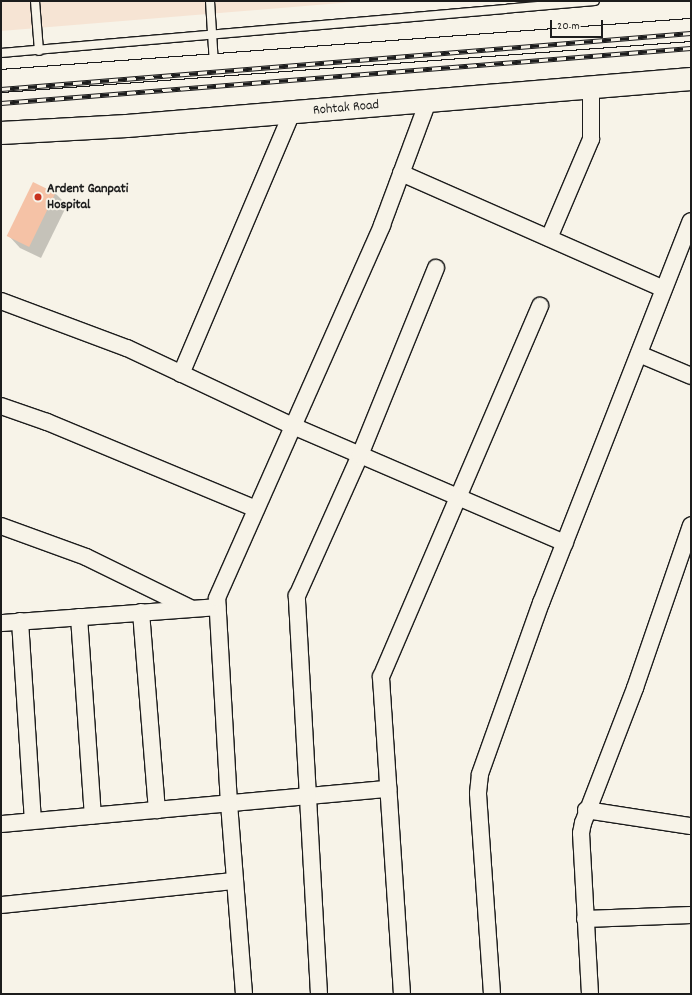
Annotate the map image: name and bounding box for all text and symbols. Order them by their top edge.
scale bar [552,12,605,38]
text: 20 m [557,18,580,35]
street label: Rohtak Road [312,97,380,119]
place label: Ardent Ganpati Hospital [47,181,128,214]
marker: Ardent Ganpati Hospital [32,191,44,203]

